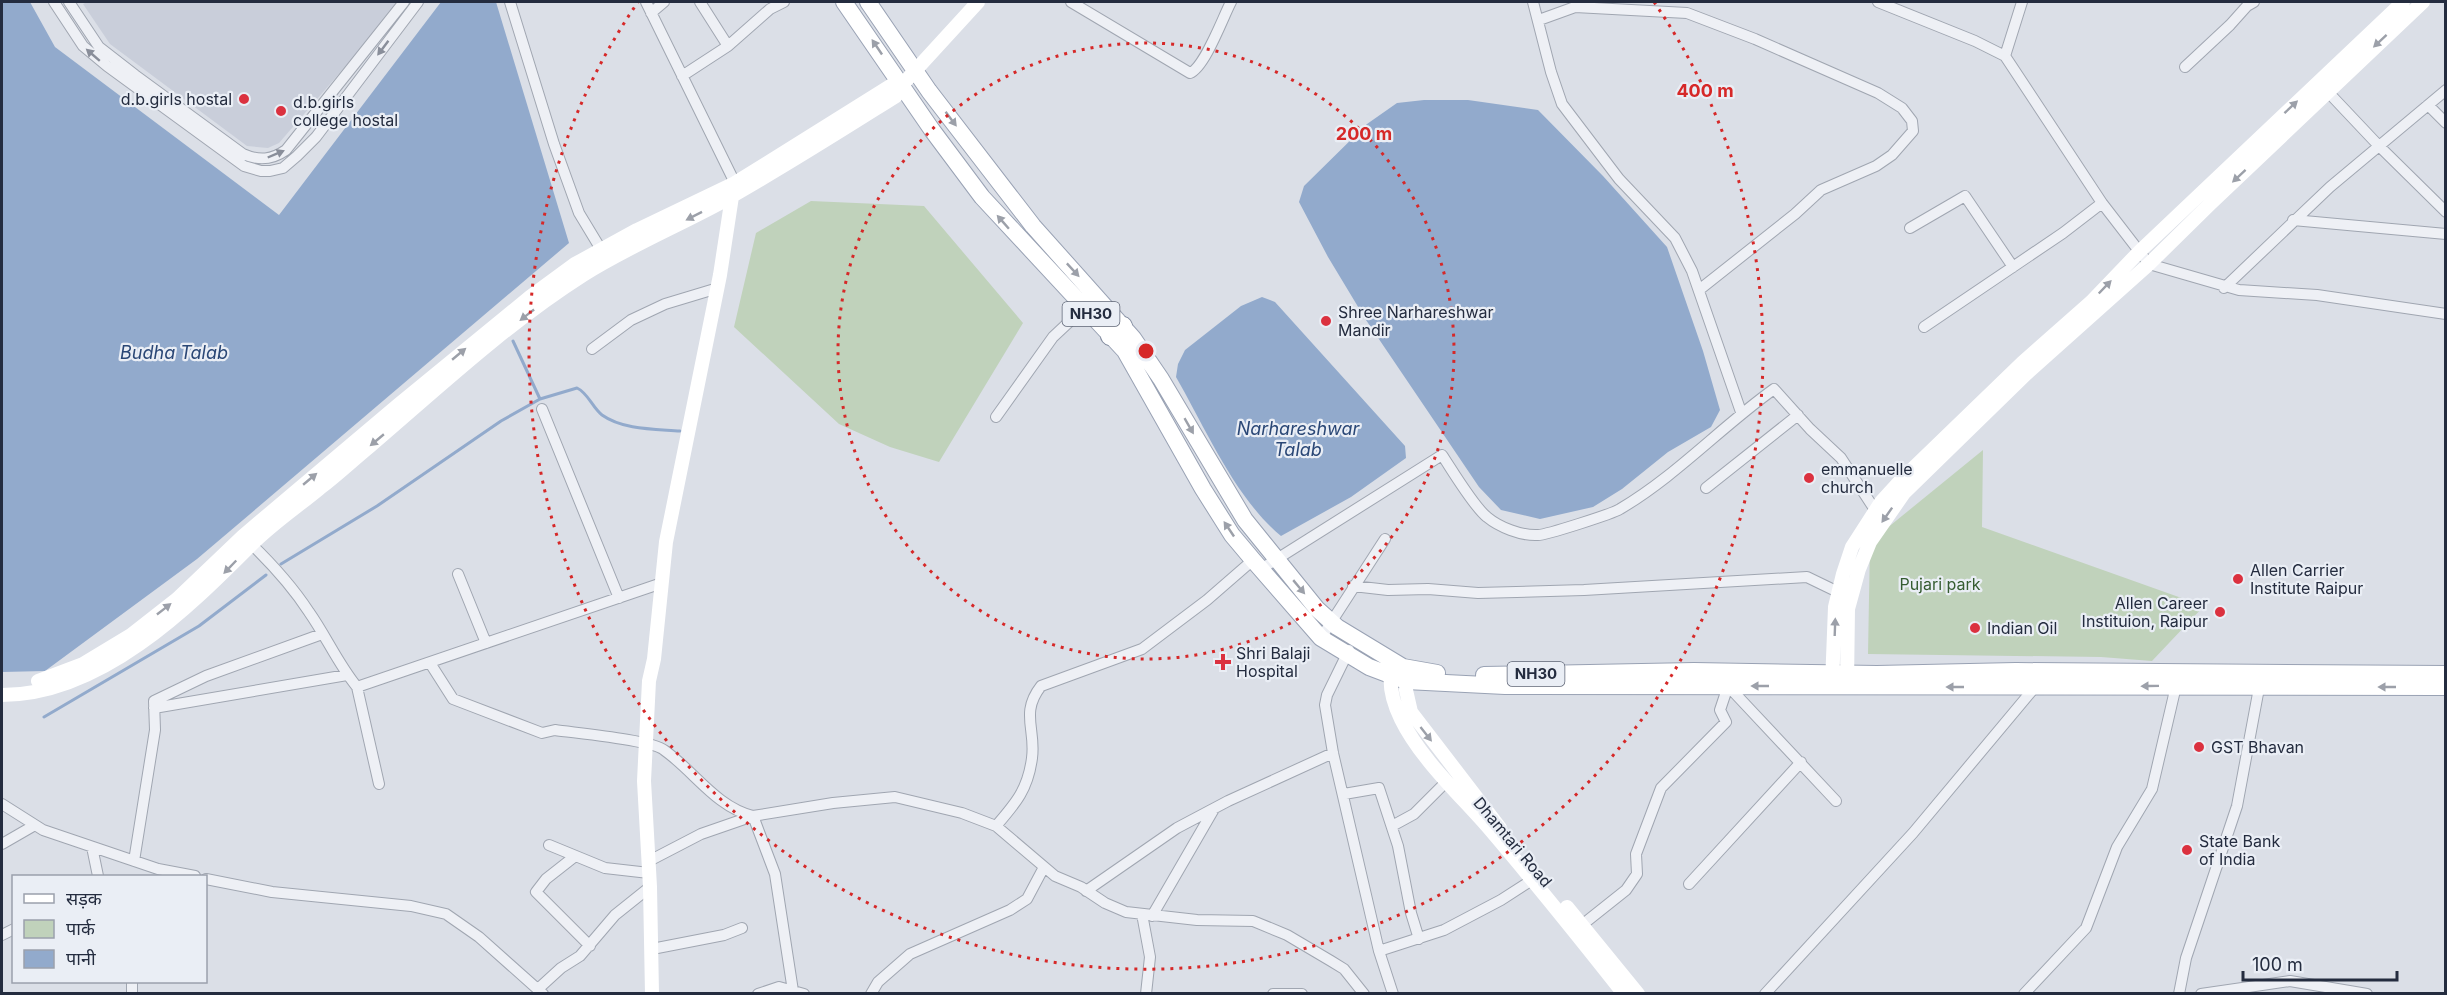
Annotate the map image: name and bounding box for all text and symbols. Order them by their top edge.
one-way arrow [2374,34,2388,48]
one-way arrow [871,39,882,56]
one-way arrow [378,41,390,56]
one-way arrow [86,49,101,62]
text: 400 m [1676,80,1734,101]
place label: d.b.girls hostal [121,89,232,109]
marker: d.b.girls hostal [237,92,251,106]
place label: d.b.girls college hostal [293,92,398,130]
one-way arrow [2283,101,2297,115]
marker: d.b.girls college hostal [274,104,288,118]
one-way arrow [944,111,957,127]
text: 200 m [1336,123,1392,144]
one-way arrow [267,150,284,159]
one-way arrow [2232,169,2247,182]
one-way arrow [686,211,703,221]
one-way arrow [997,214,1010,230]
one-way arrow [1066,263,1080,278]
one-way arrow [2098,280,2112,294]
road number: NH30 [1062,302,1120,326]
place label: Shree Narhareshwar Mandir [1338,302,1494,340]
one-way arrow [519,308,534,320]
marker: Shree Narhareshwar Mandir [1319,314,1333,328]
centre of rings [1136,341,1156,361]
water label: Budha Talab [120,342,228,363]
one-way arrow [451,348,466,361]
one-way arrow [1184,418,1194,435]
water label: Narhareshwar Talab [1237,418,1361,460]
one-way arrow [370,433,385,446]
place label: emmanuelle church [1821,459,1913,497]
marker: emmanuelle church [1802,471,1816,485]
one-way arrow [302,473,317,486]
one-way arrow [1882,507,1893,523]
one-way arrow [1223,522,1235,538]
one-way arrow [223,560,237,575]
place label: Allen Carrier Institute Raipur [2250,560,2363,598]
marker: Allen Carrier Institute Raipur [2231,572,2245,586]
park label: Pujari park [1899,574,1981,594]
one-way arrow [1292,579,1305,595]
place label: Allen Career Instituion, Raipur [2082,593,2208,631]
one-way arrow [157,604,172,616]
marker: Allen Career Instituion, Raipur [2213,605,2227,619]
one-way arrow [1830,618,1840,637]
place label: Indian Oil [1987,618,2057,638]
marker: Indian Oil [1968,621,1982,635]
place label: Shri Balaji Hospital [1236,643,1310,681]
marker: Shri Balaji Hospital [1214,653,1232,671]
road number: NH30 [1508,662,1564,686]
one-way arrow [1751,681,1770,691]
one-way arrow [2141,681,2160,691]
one-way arrow [1946,682,1965,692]
one-way arrow [2378,682,2397,692]
one-way arrow [1420,726,1432,741]
place label: GST Bhavan [2211,737,2304,757]
marker: GST Bhavan [2192,740,2206,754]
street label: Dhamtari Road [1469,793,1557,891]
place label: State Bank of India [2199,831,2280,869]
marker: State Bank of India [2180,843,2194,857]
legend [12,875,207,983]
text: सड़क [66,888,103,909]
text: पार्क [66,918,96,939]
scale bar [2243,944,2398,982]
text: पानी [66,948,96,969]
text: 100 m [2252,954,2303,975]

